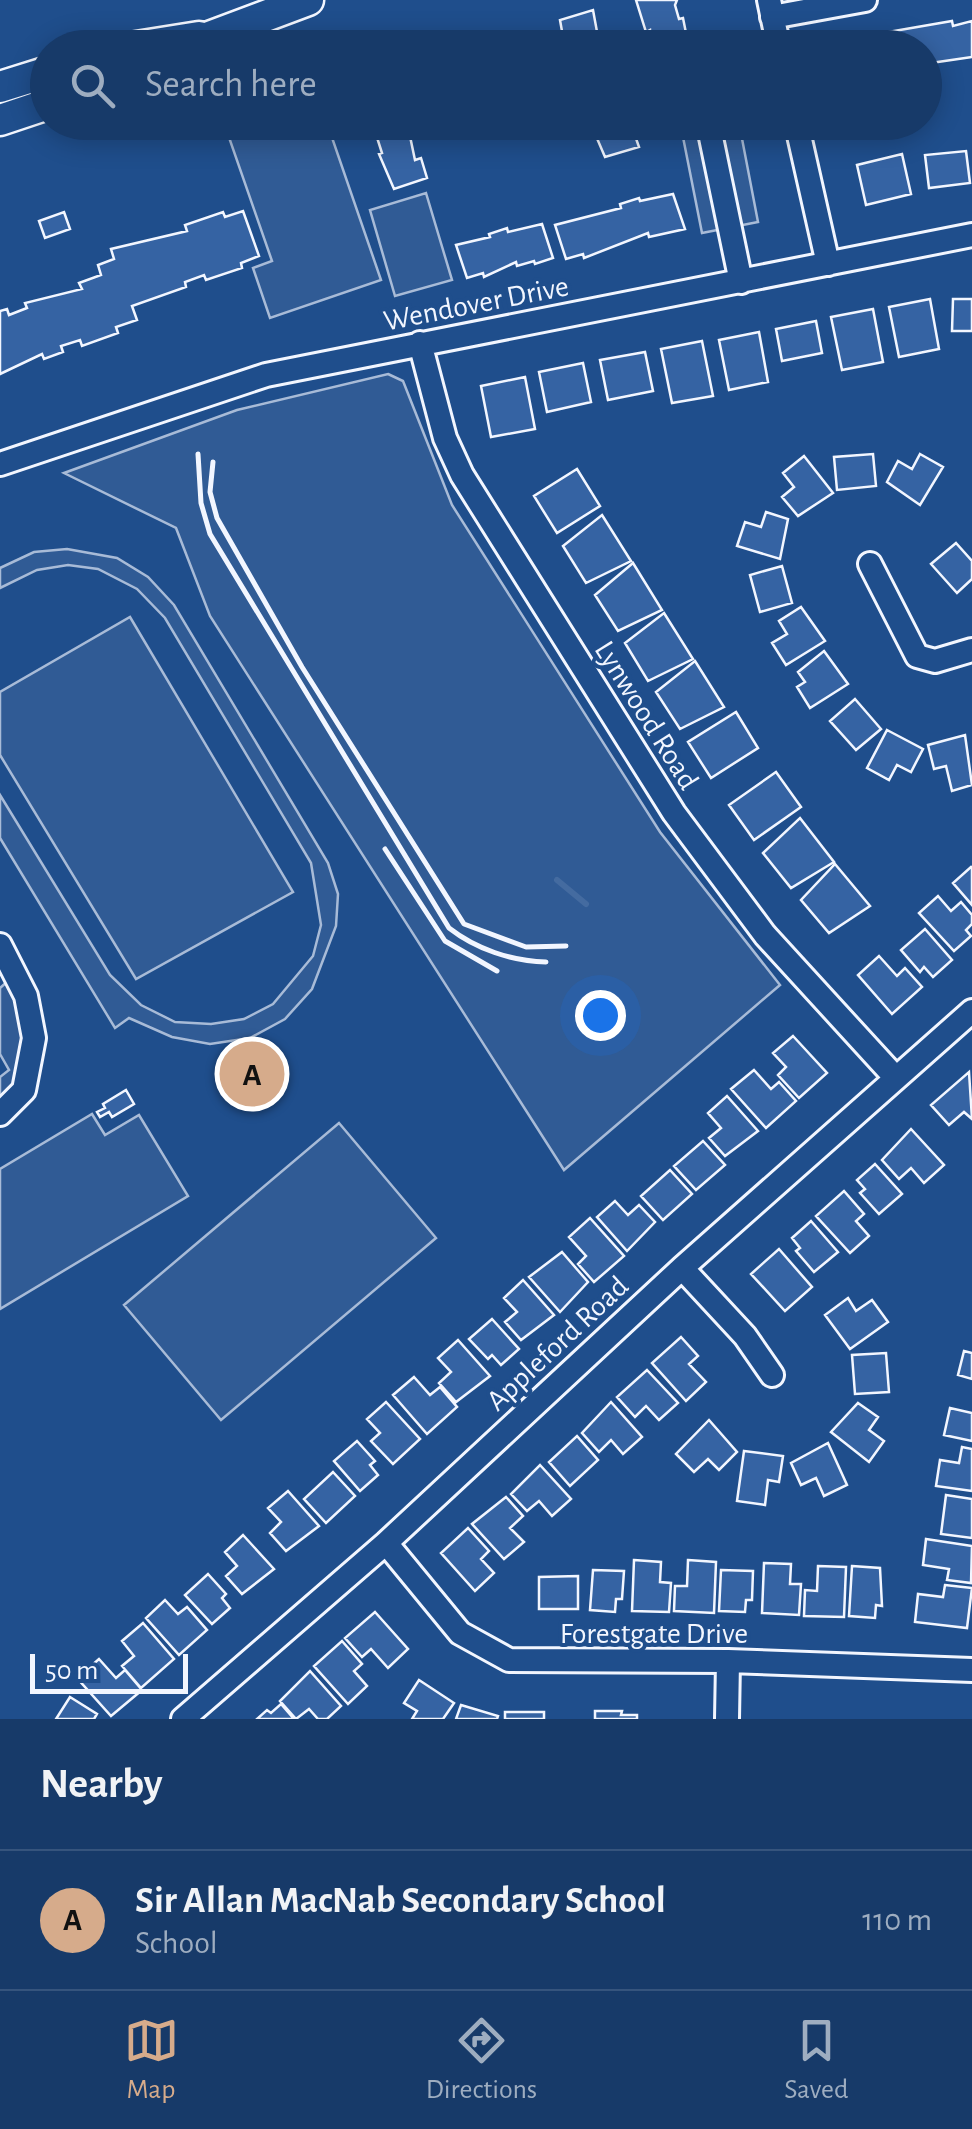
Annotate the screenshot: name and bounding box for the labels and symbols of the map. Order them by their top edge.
street label: Wendover Drive [381,271,571,337]
street label: Lynwood Road [589,636,704,795]
your location [575,990,626,1041]
pin: A [220,1036,284,1112]
street label: Appleford Road [481,1271,634,1417]
street label: Forestgate Drive [560,1619,748,1649]
scale bar [30,1649,188,1694]

